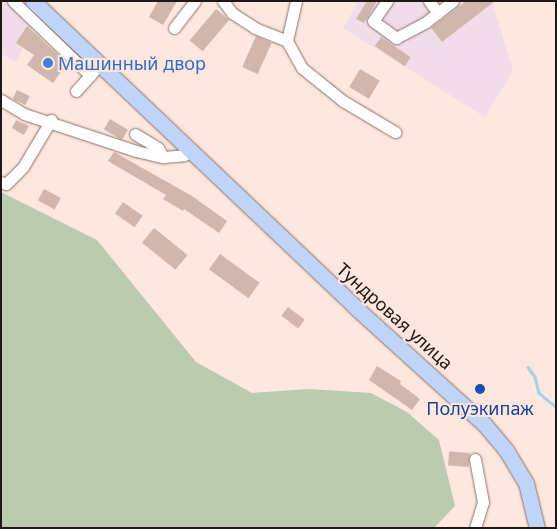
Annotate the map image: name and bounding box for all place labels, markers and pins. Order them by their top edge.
place label: Машинный двор [58,52,206,74]
marker: Машинный двор [42,57,54,69]
marker: Полуэкипаж [474,383,486,395]
place label: Полуэкипаж [426,397,534,419]

